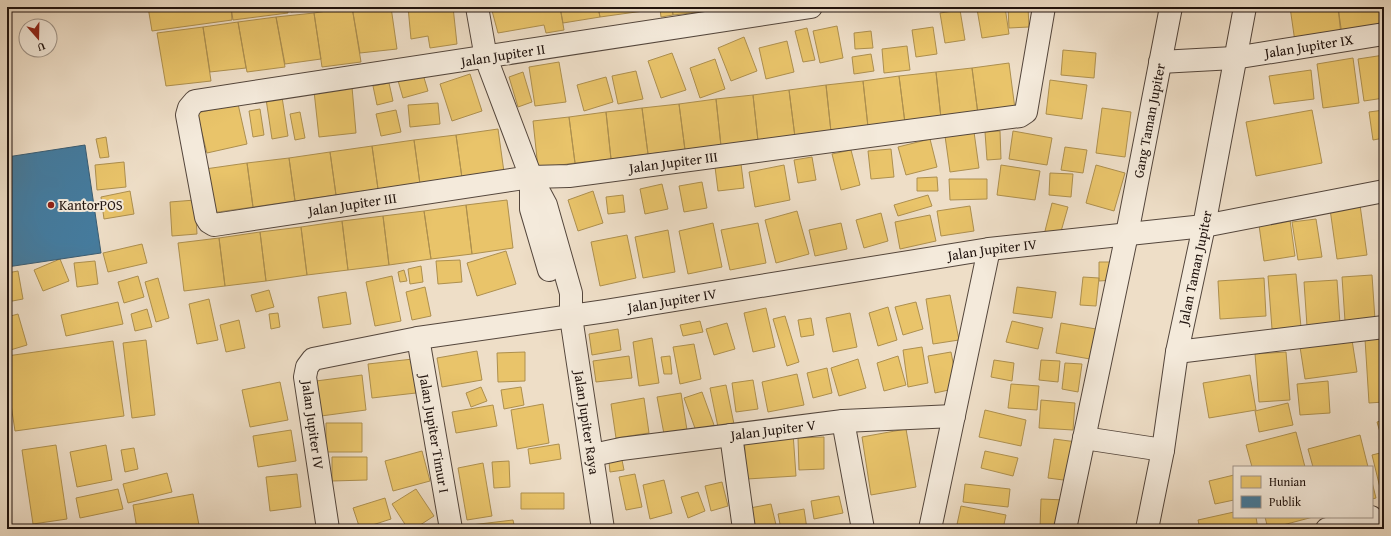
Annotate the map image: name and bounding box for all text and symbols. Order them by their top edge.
north arrow [18,18,58,58]
street label: Jalan Jupiter IX [1261,29,1355,63]
street label: Jalan Jupiter II [457,38,547,72]
text: U [35,39,48,56]
street label: Gang Taman Jupiter [1128,61,1170,180]
street label: Jalan Jupiter III [626,146,719,178]
street label: Jalan Jupiter III [305,187,398,221]
place label: KantorPOS [59,195,123,215]
marker: KantorPOS [46,200,56,210]
street label: Jalan Taman Jupiter [1173,208,1217,328]
street label: Jalan Jupiter IV [944,234,1038,266]
street label: Jalan Jupiter IV [624,283,718,318]
street label: Jalan Jupiter Raya [569,367,605,476]
street label: Jalan Jupiter Timur I [414,371,455,495]
street label: Jalan Jupiter IV [297,377,329,471]
street label: Jalan Jupiter V [727,415,817,445]
legend [1233,466,1373,518]
text: Hunian [1269,473,1306,490]
text: Publik [1269,493,1302,510]

